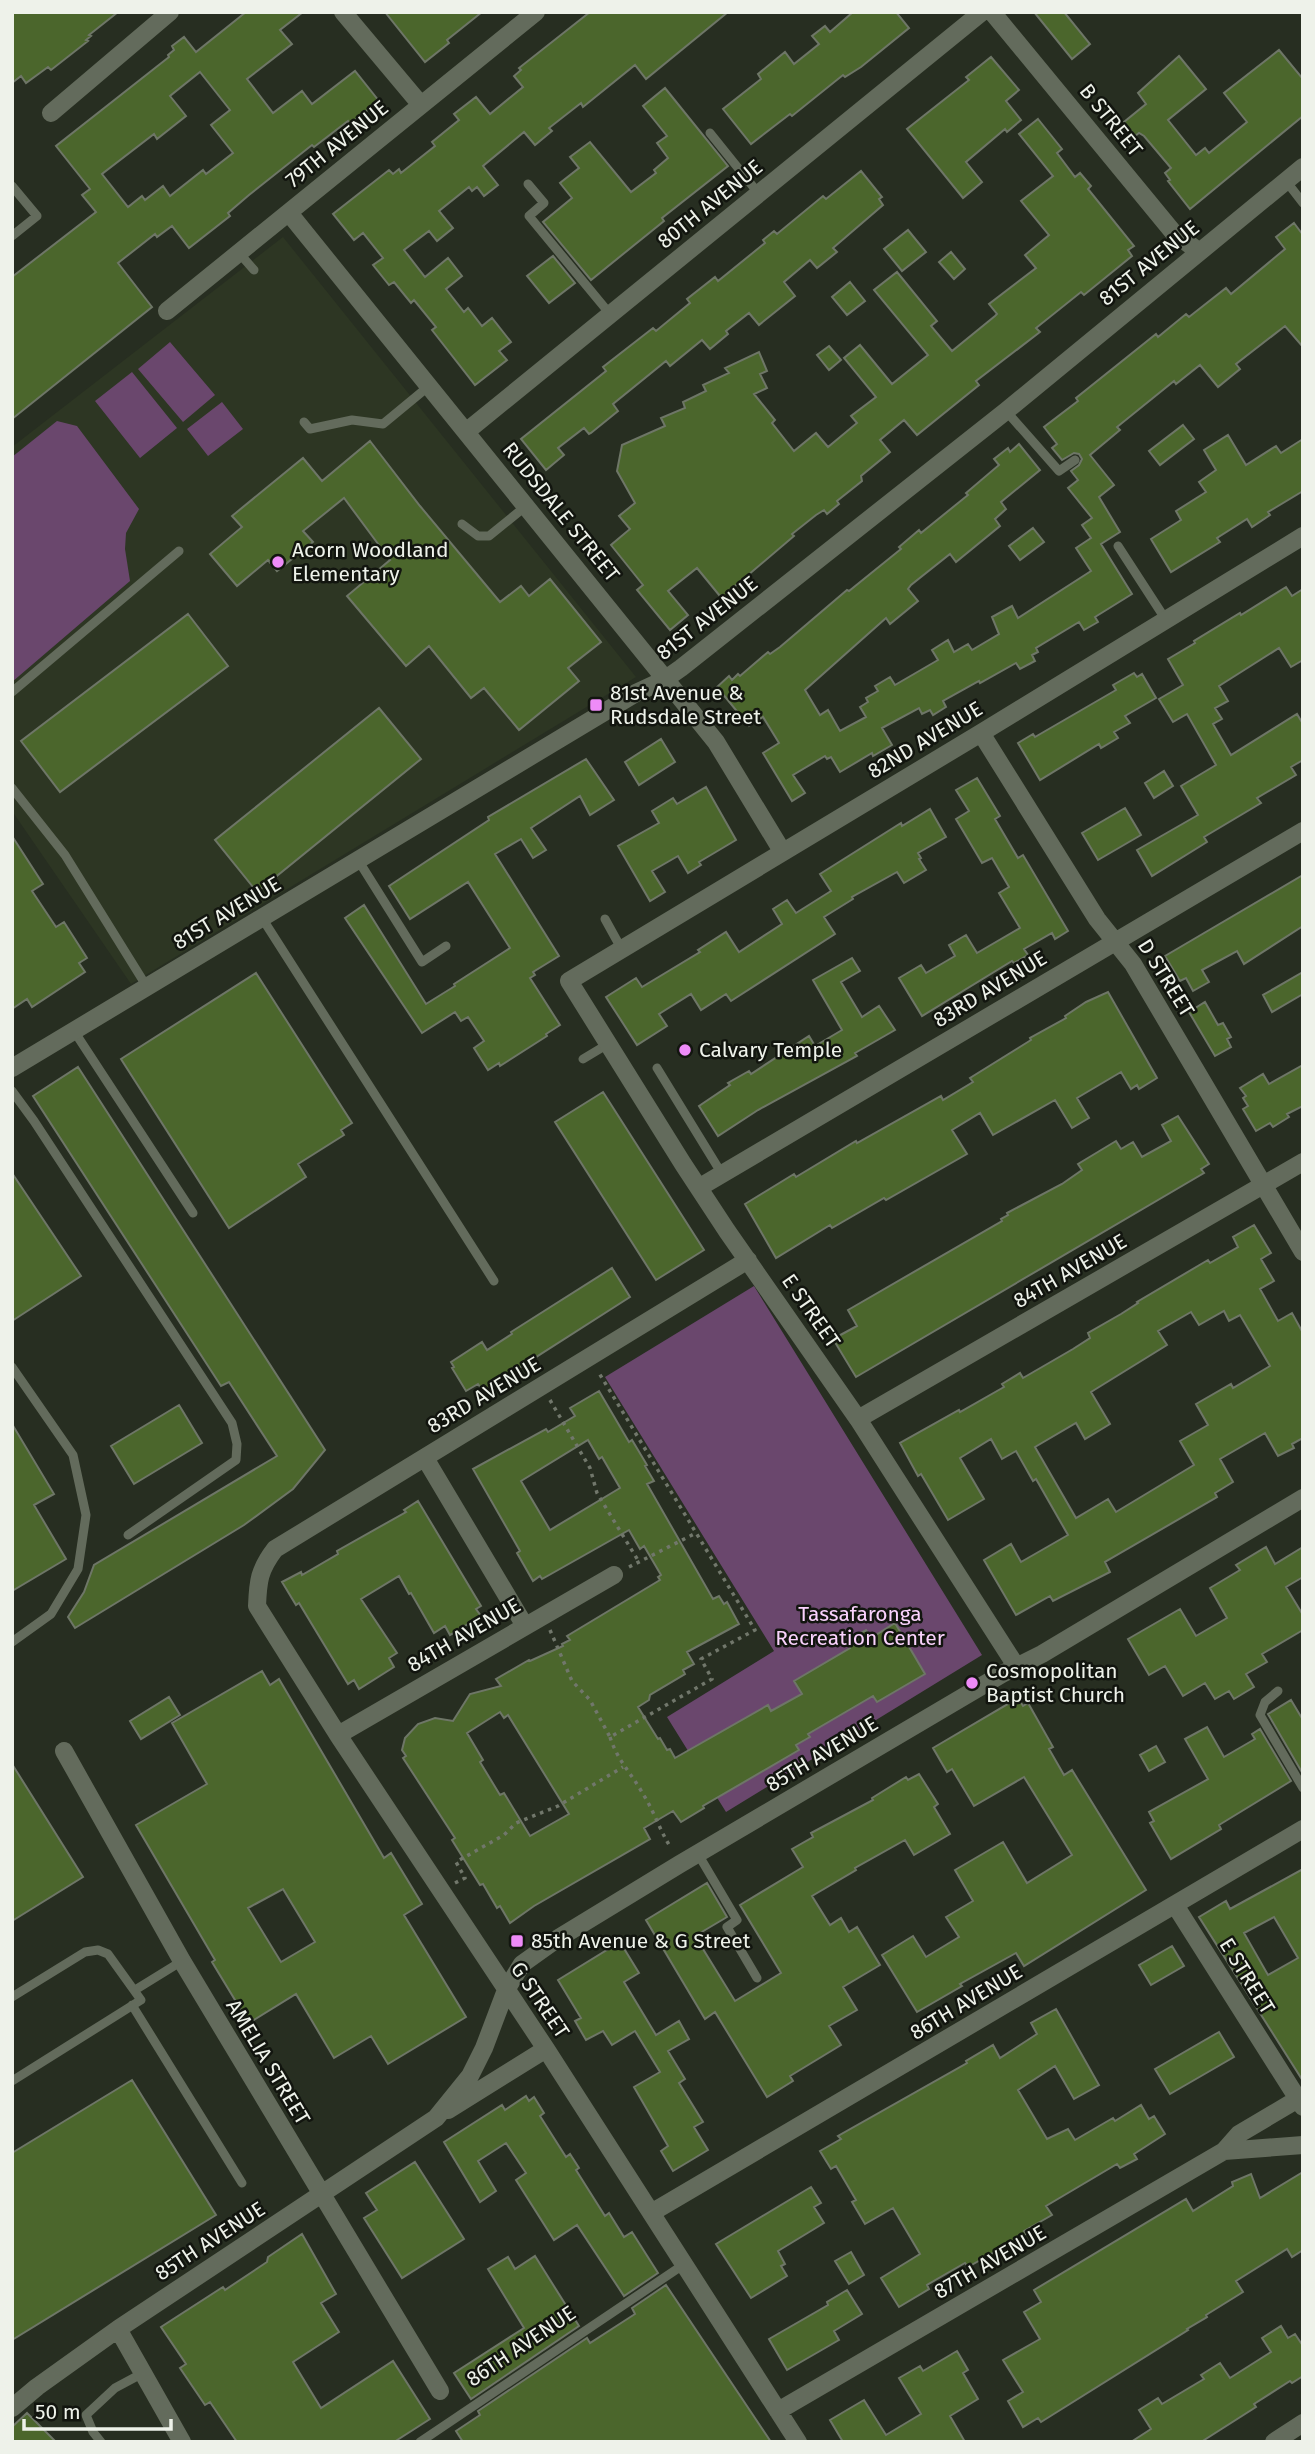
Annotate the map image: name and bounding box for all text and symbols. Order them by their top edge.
street label: B STREET [1074,78,1148,162]
street label: 79TH AVENUE [280,95,394,193]
street label: 80TH AVENUE [652,154,768,254]
street label: 81ST AVENUE [1094,215,1204,311]
street label: RUDSDALE STREET [497,437,625,587]
place label: Acorn Woodland Elementary [292,537,448,587]
marker: Acorn Woodland Elementary [270,554,286,570]
street label: 81ST AVENUE [651,570,763,666]
place label: 81st Avenue & Rudsdale Street [610,680,762,730]
street label: 82ND AVENUE [863,696,987,784]
marker: 81st Avenue & Rudsdale Street [588,697,604,713]
street label: 81ST AVENUE [168,871,286,955]
street label: D STREET [1132,934,1200,1022]
street label: 83RD AVENUE [928,945,1052,1033]
place label: Calvary Temple [699,1037,842,1063]
marker: Calvary Temple [677,1042,693,1058]
street label: 84TH AVENUE [1009,1228,1131,1314]
street label: E STREET [776,1269,846,1353]
street label: 83RD AVENUE [422,1351,546,1439]
street label: 84TH AVENUE [403,1592,525,1678]
park label: Tassafaronga Recreation Center [775,1601,945,1651]
place label: Cosmopolitan Baptist Church [986,1658,1125,1708]
marker: Cosmopolitan Baptist Church [964,1675,980,1691]
street label: 85TH AVENUE [761,1710,883,1798]
place label: 85th Avenue & G Street [531,1928,751,1954]
marker: 85th Avenue & G Street [509,1933,525,1949]
street label: E STREET [1214,1933,1281,2019]
street label: G STREET [505,1957,575,2043]
street label: 86TH AVENUE [905,1958,1027,2046]
street label: AMELIA STREET [220,1995,316,2130]
street label: 85TH AVENUE [150,2196,270,2286]
street label: 87TH AVENUE [929,2219,1051,2305]
street label: 86TH AVENUE [461,2300,581,2392]
scale bar [24,2388,172,2432]
text: 50 m [35,2399,81,2425]

